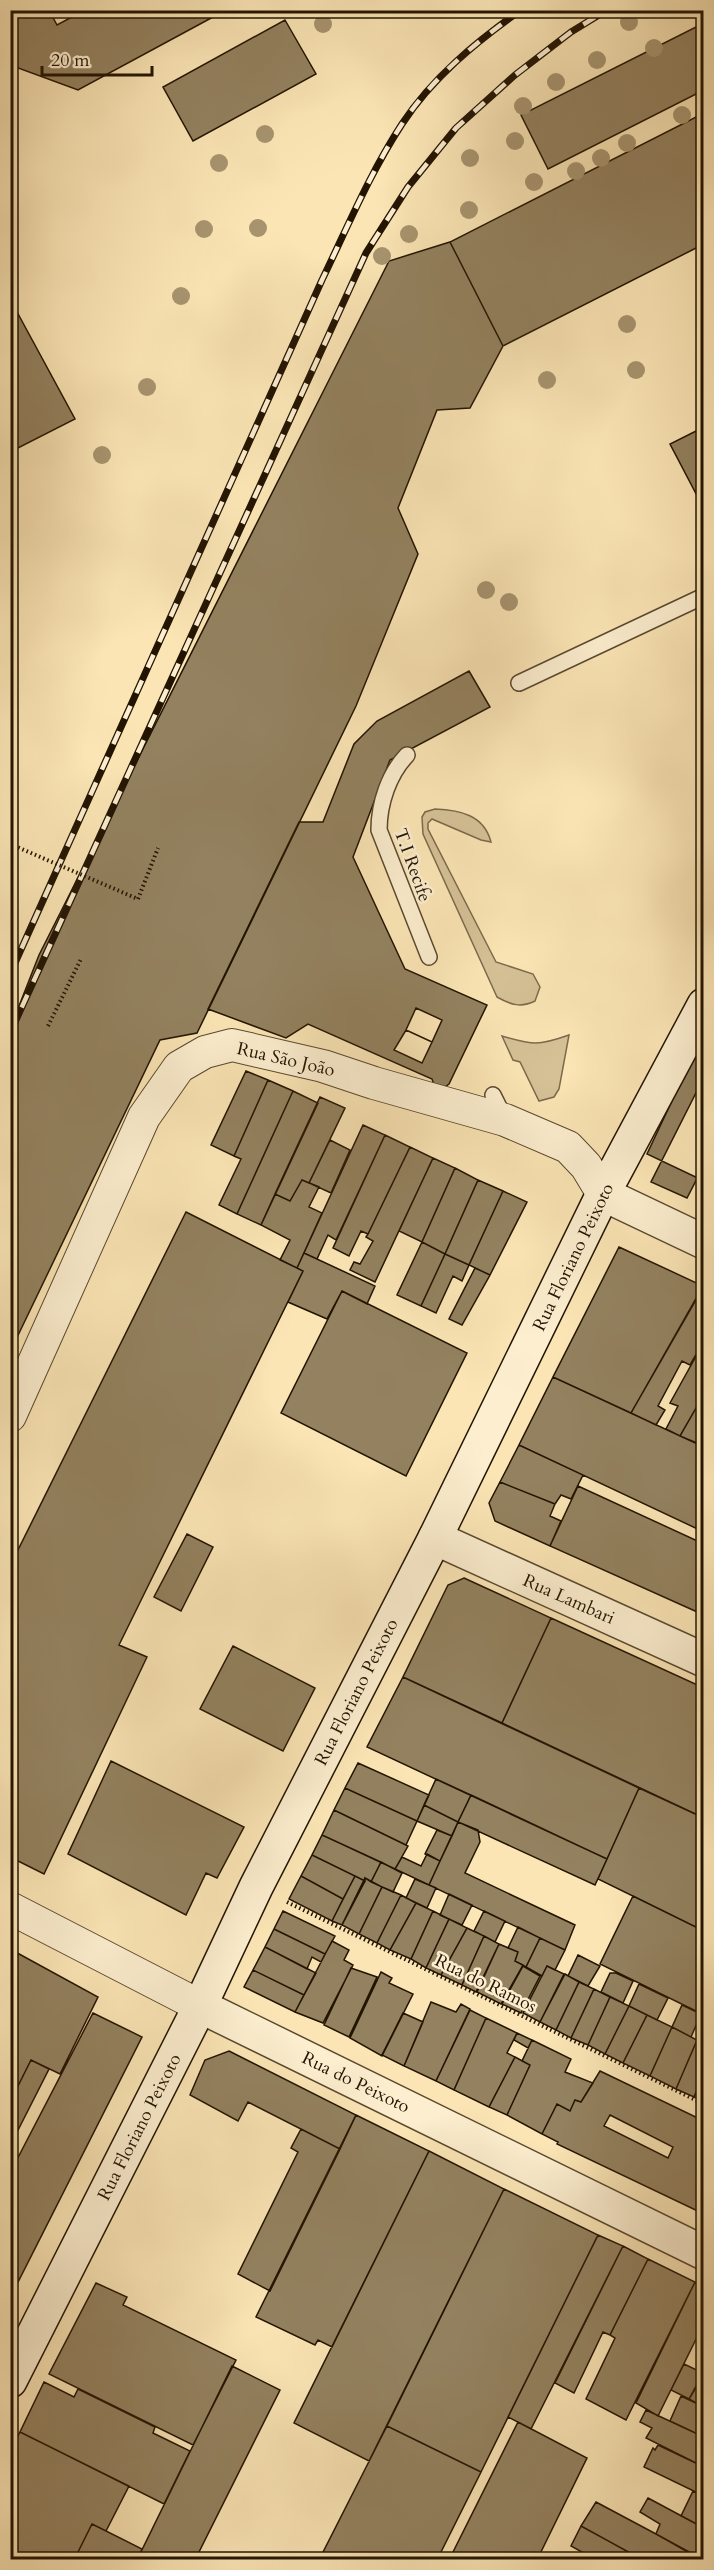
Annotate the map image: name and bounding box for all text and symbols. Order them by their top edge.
scale bar [42,39,152,77]
text: 20 m [51,48,90,73]
street label: T.I Recife [388,825,437,905]
street label: Rua São João [234,1036,338,1083]
street label: Rua Floriano Peixoto [527,1179,620,1335]
street label: Rua Lambari [519,1568,619,1631]
street label: Rua Floriano Peixoto [309,1614,404,1770]
street label: Rua do Ramos [431,1948,541,2019]
street label: Rua do Peixoto [298,2046,414,2119]
street label: Rua Floriano Peixoto [92,2049,187,2205]

